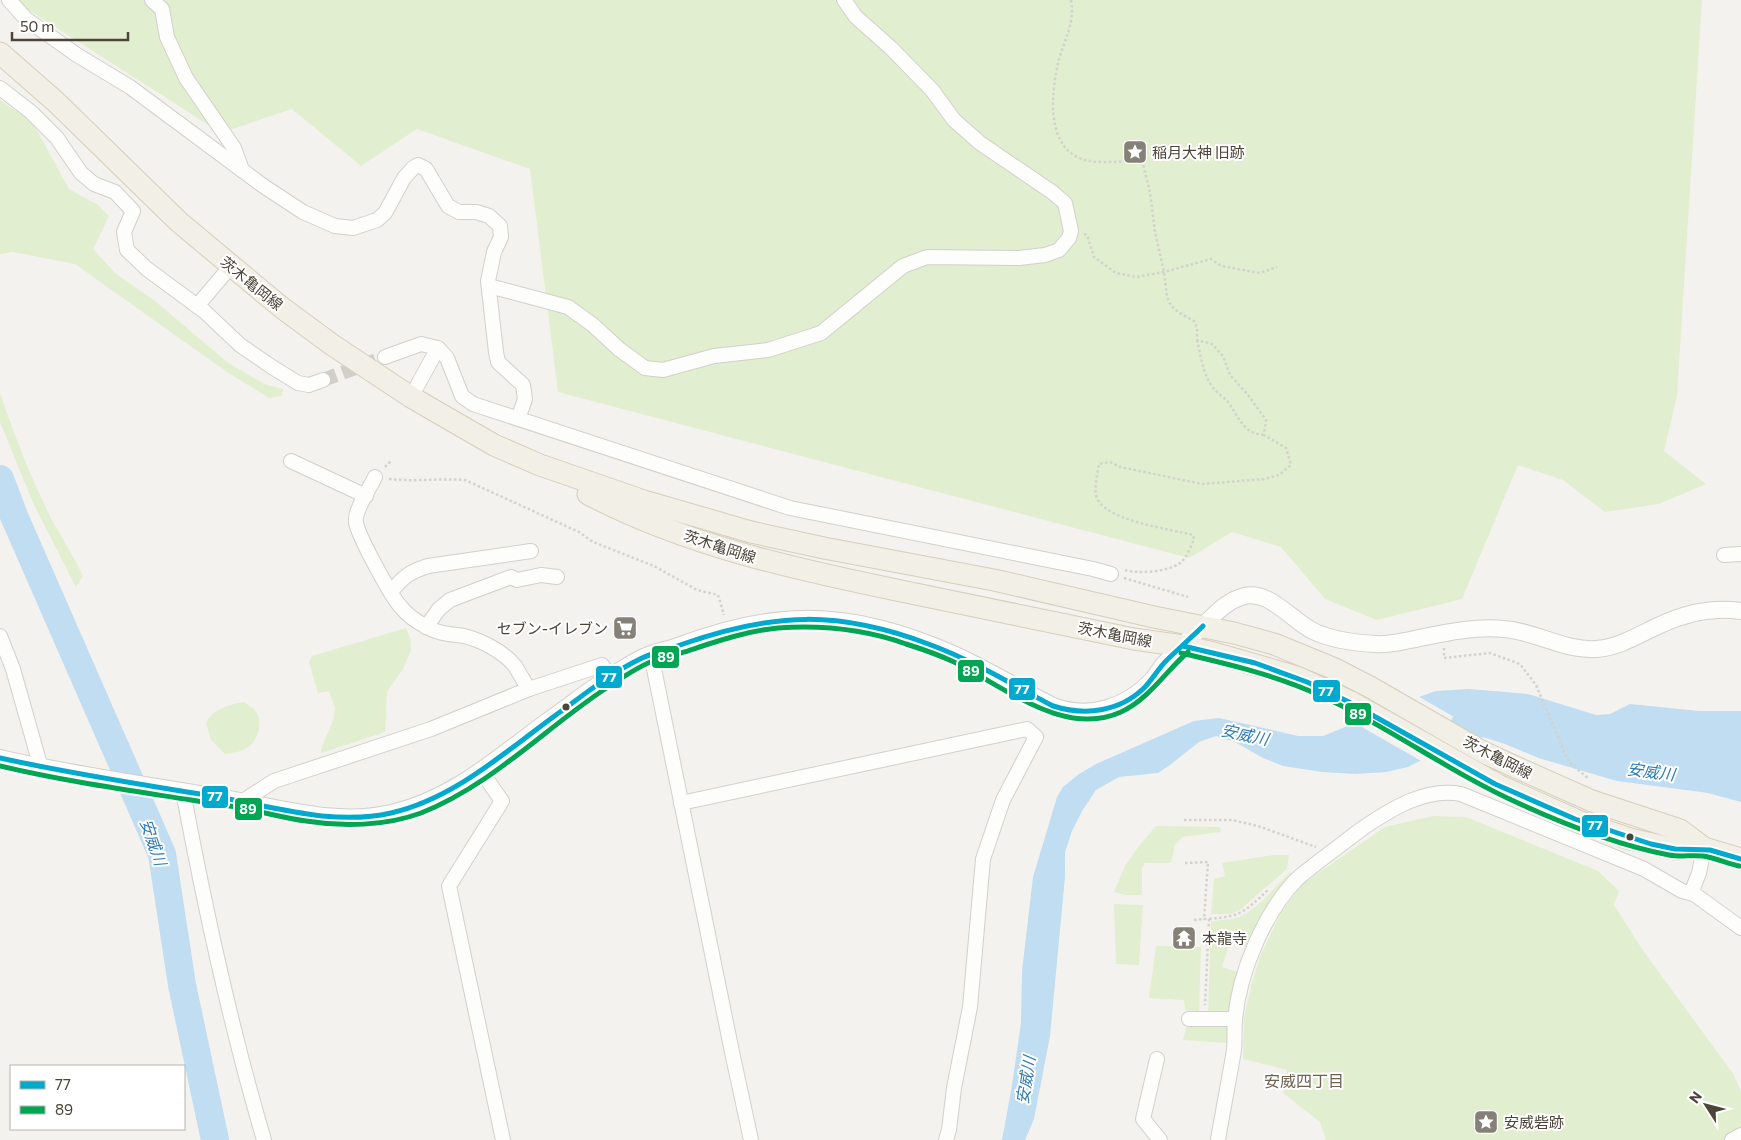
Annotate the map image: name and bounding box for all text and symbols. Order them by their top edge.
scale bar [12,10,129,42]
text: 50 m [20,17,54,35]
place icon: 稲月大神 旧跡 [1122,139,1148,165]
place label: 稲月大神 旧跡 [1152,143,1245,161]
street label: 茨木亀岡線 [217,252,287,314]
street label: 茨木亀岡線 [682,526,758,566]
supermarket icon: セブン-イレブン [612,615,638,641]
street label: 茨木亀岡線 [1076,618,1154,650]
place label: セブン-イレブン [497,619,608,637]
line badge: 89 [651,645,680,669]
text: 89 [657,648,675,665]
line badge: 89 [957,659,985,683]
text: 89 [962,662,980,679]
line badge: 77 [595,665,623,689]
text: 77 [601,668,617,685]
line badge: 77 [1008,677,1036,701]
line badge: 77 [1312,679,1341,703]
text: 77 [1014,680,1030,697]
text: 77 [1318,682,1334,699]
unlabelled marker [561,702,571,712]
line badge: 89 [1344,702,1372,726]
text: 89 [1349,705,1367,722]
water label: 安威川 [1220,720,1272,749]
street label: 茨木亀岡線 [1460,732,1536,782]
water label: 安威川 [1626,759,1678,784]
line badge: 77 [201,785,229,809]
text: 77 [207,787,223,804]
line badge: 89 [234,797,263,821]
text: 89 [239,800,257,817]
line badge: 77 [1581,814,1609,838]
water label: 安威川 [137,816,171,870]
text: 77 [1587,816,1603,833]
unlabelled marker [1625,832,1635,842]
temple icon: 本龍寺 [1171,925,1197,951]
place label: 本龍寺 [1202,929,1247,947]
water label: 安威川 [1012,1053,1038,1105]
legend [10,1065,185,1130]
district label: 安威四丁目 [1264,1071,1344,1090]
text: 77 [55,1075,71,1093]
north arrow [1681,1080,1731,1130]
text: N [1685,1088,1705,1106]
text: 89 [55,1100,73,1118]
place icon: 安威砦跡 [1473,1109,1499,1135]
place label: 安威砦跡 [1504,1113,1564,1131]

